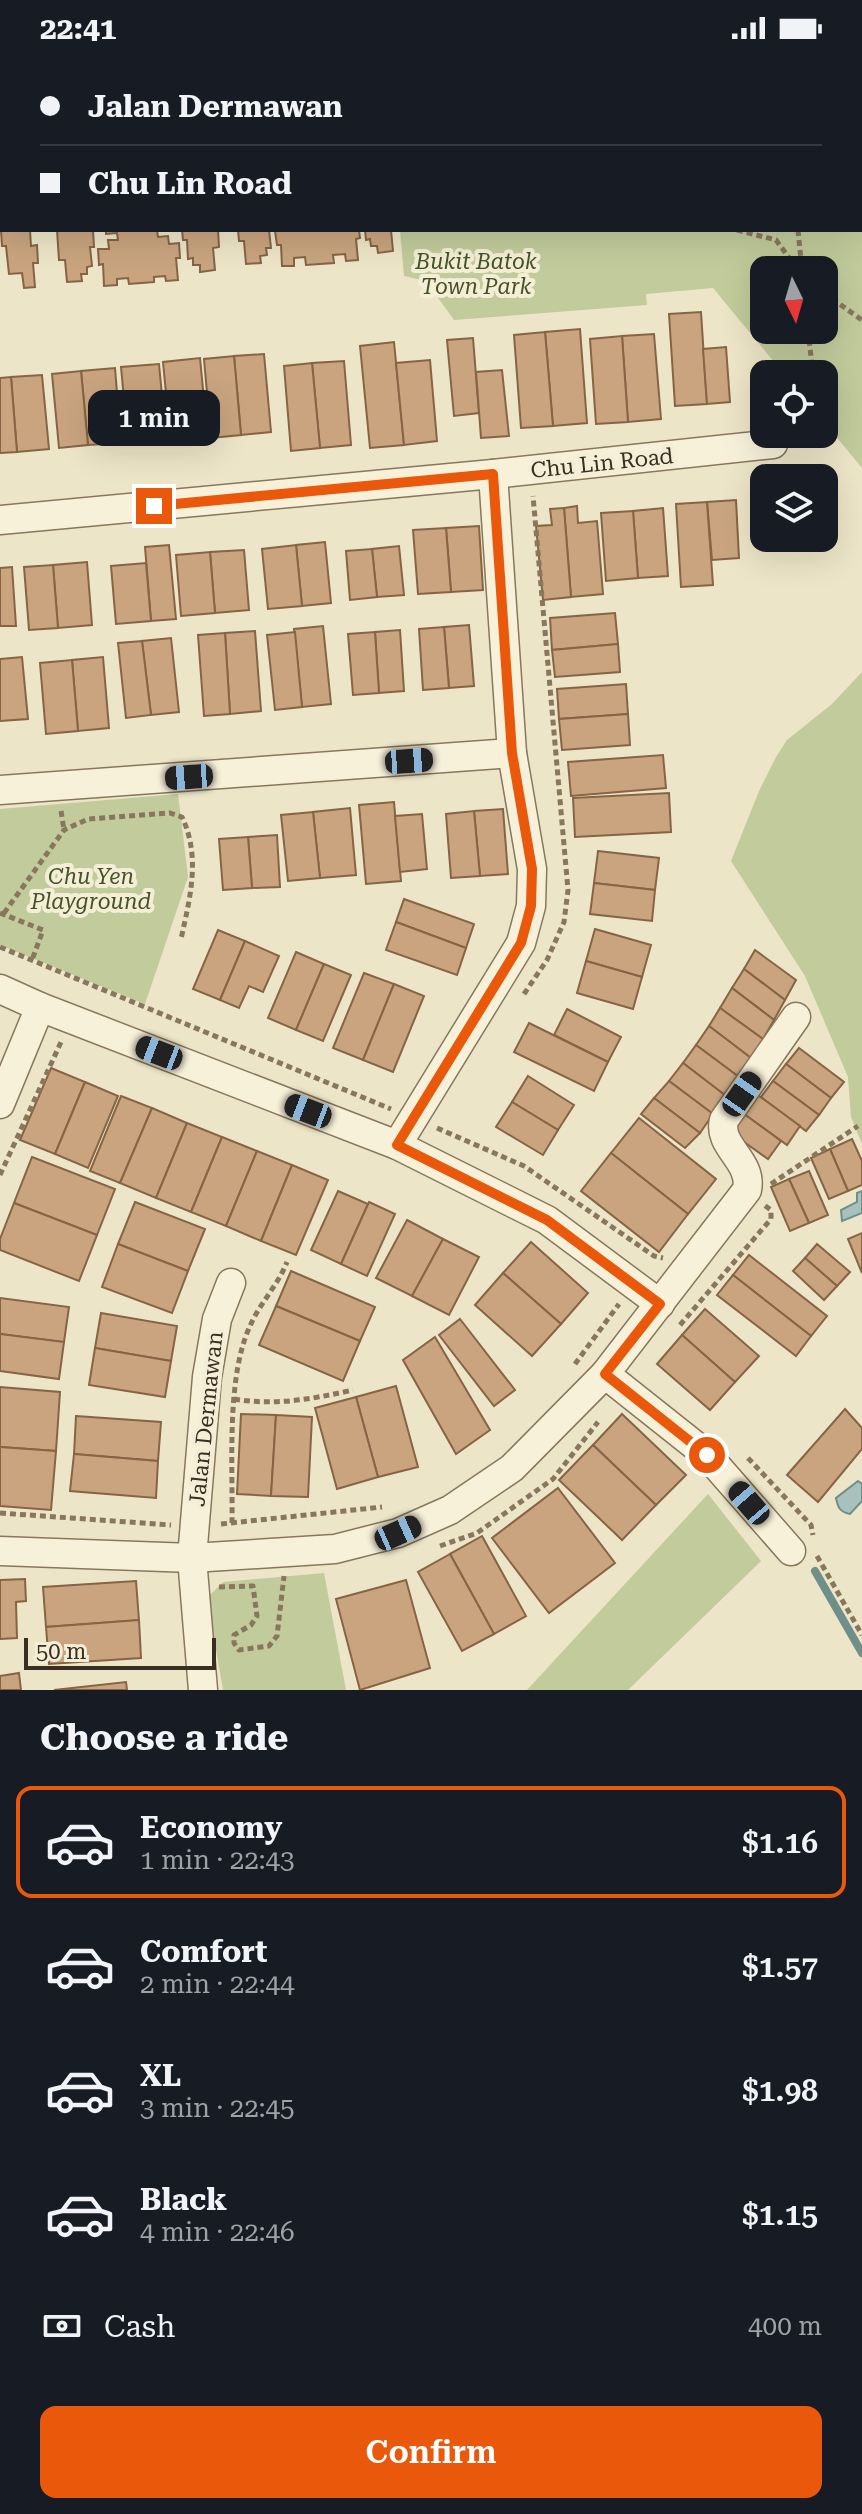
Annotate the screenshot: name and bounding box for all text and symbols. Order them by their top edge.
text: 22:41 [40,11,117,46]
text: Jalan Dermawan [88,89,343,124]
text: Chu Lin Road [88,166,292,201]
park label: Bukit Batok Town Park [414,249,537,299]
north arrow [750,256,838,344]
map controls [750,256,838,552]
button: locate [750,360,838,448]
callout: 1 min [88,390,220,446]
text: 1 min [118,403,190,433]
street label: Chu Lin Road [529,443,675,483]
button: layers [750,464,838,552]
route end [136,488,172,524]
car [384,747,434,775]
car [164,763,214,791]
park label: Chu Yen Playground [30,864,152,914]
car [132,1033,186,1073]
car [718,1067,766,1121]
car [281,1091,335,1131]
street label: Jalan Dermawan [184,1330,228,1508]
route start [689,1437,725,1473]
car [724,1477,774,1529]
car [371,1512,425,1554]
scale bar [24,1634,216,1670]
text: 50 m [36,1639,86,1664]
text: Choose a ride [40,1717,288,1759]
icon: car [44,1806,116,1878]
text: Economy [140,1810,282,1845]
text: $1.16 [742,1825,818,1860]
text: 1 min · 22:43 [140,1845,295,1875]
icon: car [44,1930,116,2002]
text: Comfort [140,1934,267,1969]
text: $1.57 [742,1949,818,1984]
text: 2 min · 22:44 [140,1969,295,1999]
icon: car [44,2054,116,2126]
text: XL [140,2058,181,2093]
text: $1.98 [742,2073,818,2108]
text: 3 min · 22:45 [140,2093,295,2123]
icon: car [44,2178,116,2250]
text: Black [140,2182,227,2217]
text: $1.15 [742,2197,818,2232]
text: 4 min · 22:46 [140,2217,295,2247]
icon: cash [40,2304,84,2348]
text: Cash [104,2309,175,2344]
text: 400 m [748,2311,822,2341]
button: Confirm [40,2406,822,2498]

